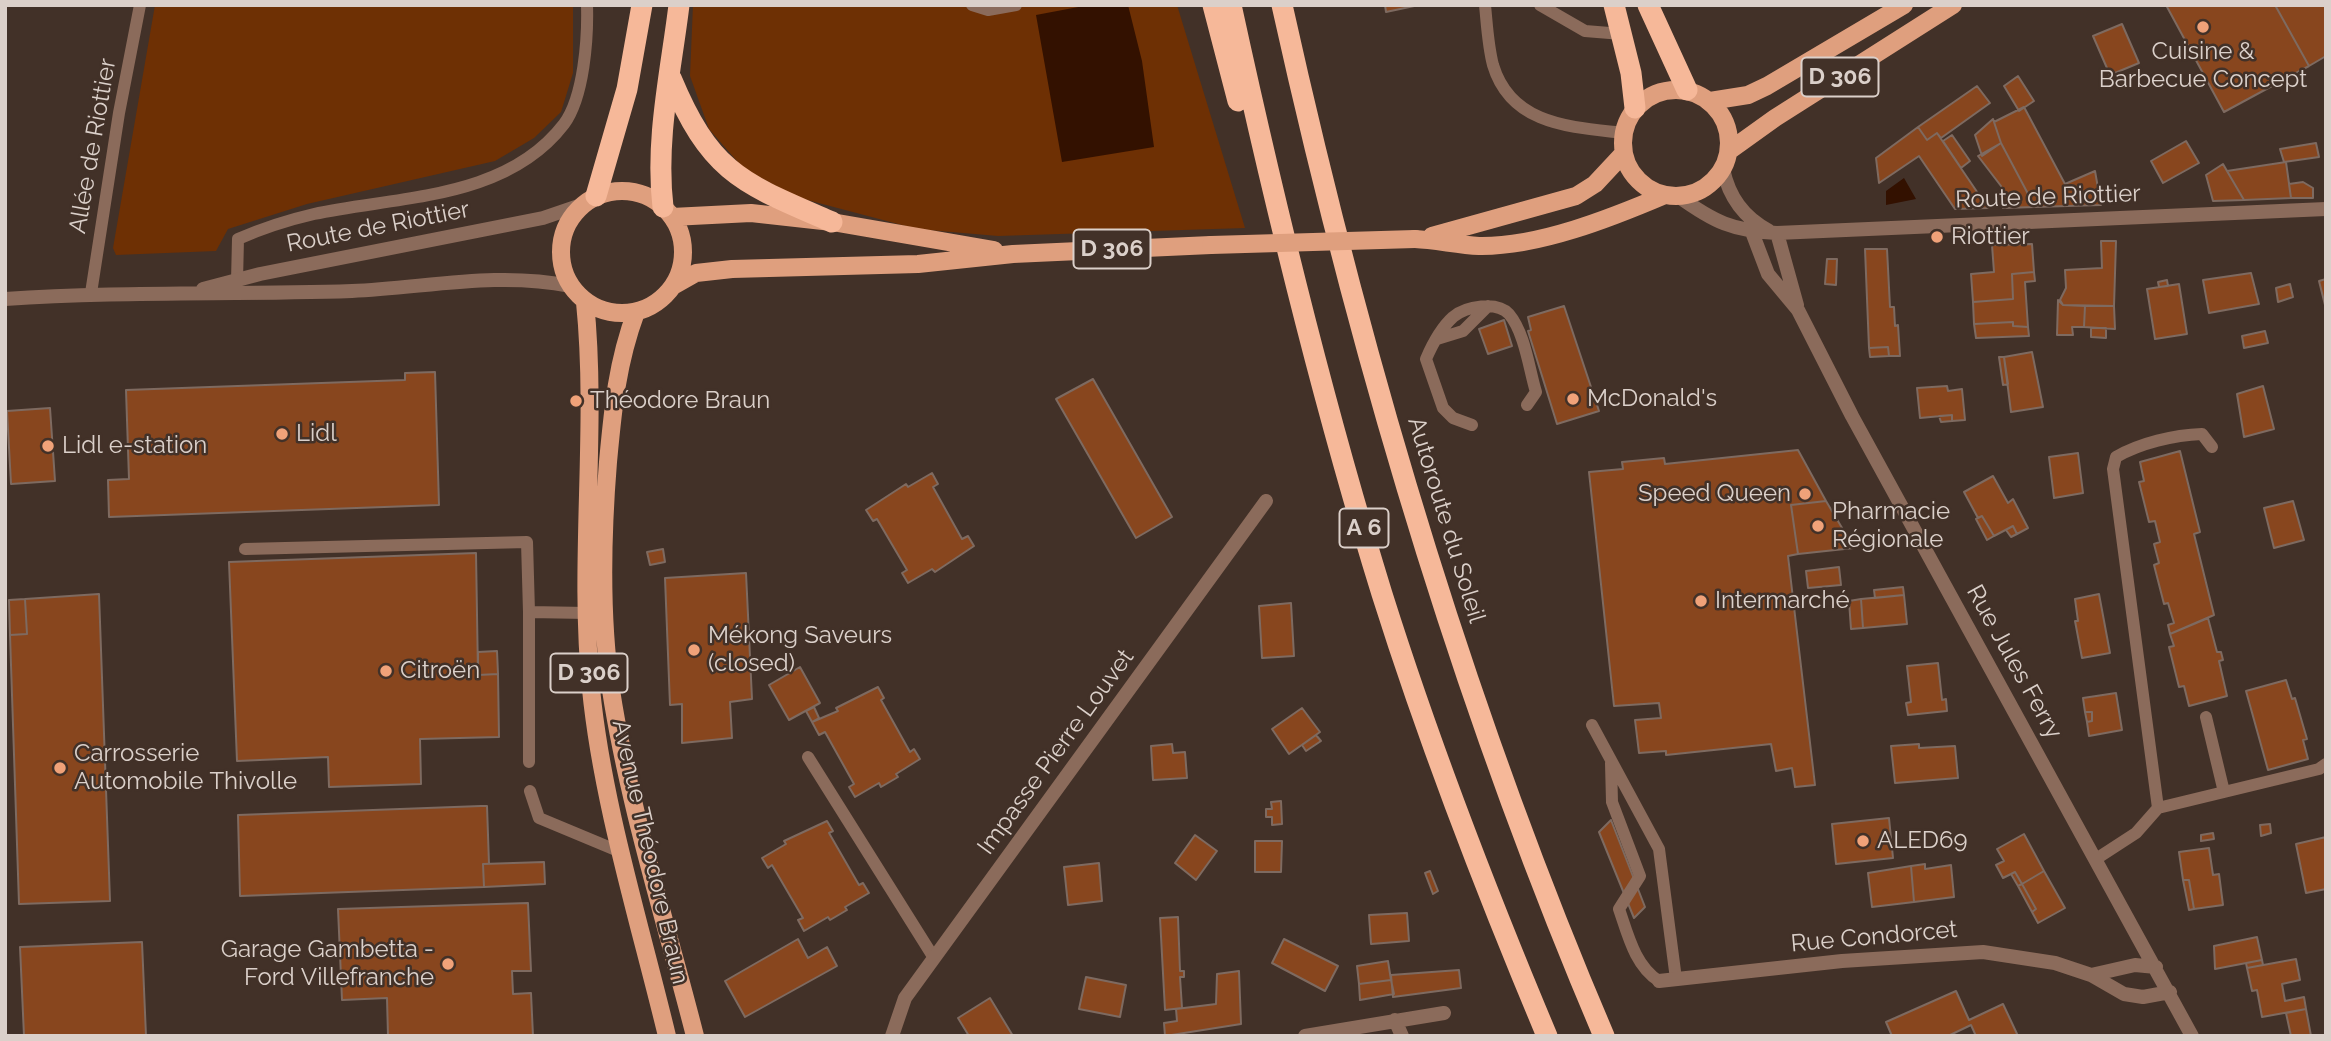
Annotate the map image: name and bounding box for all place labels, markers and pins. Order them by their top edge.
marker: Cuisine & Barbecue Concept [2195,19,2211,35]
place label: Cuisine & Barbecue Concept [2099,38,2307,94]
place label: Riottier [1951,223,2030,251]
marker: Riottier [1929,229,1945,245]
place label: McDonald's [1587,385,1717,413]
place label: Théodore Braun [590,387,770,415]
marker: McDonald's [1565,391,1581,407]
marker: Théodore Braun [568,393,584,409]
place label: Lidl [296,420,337,448]
marker: Lidl [274,426,290,442]
place label: Lidl e-station [62,432,207,460]
marker: Lidl e-station [40,438,56,454]
place label: Speed Queen [1638,480,1791,508]
marker: Speed Queen [1797,486,1813,502]
place label: Pharmacie Régionale [1832,498,1950,554]
marker: Pharmacie Régionale [1810,518,1826,534]
place label: Intermarché [1715,587,1850,615]
marker: Intermarché [1693,593,1709,609]
place label: Mékong Saveurs (closed) [708,622,892,678]
marker: Mékong Saveurs (closed) [686,642,702,658]
place label: Citroën [400,657,480,685]
marker: Citroën [378,663,394,679]
place label: Carrosserie Automobile Thivolle [74,740,297,796]
marker: Carrosserie Automobile Thivolle [52,760,68,776]
place label: ALED69 [1877,827,1968,855]
marker: ALED69 [1855,833,1871,849]
place label: Garage Gambetta - Ford Villefranche [221,936,434,992]
marker: Garage Gambetta - Ford Villefranche [440,956,456,972]

